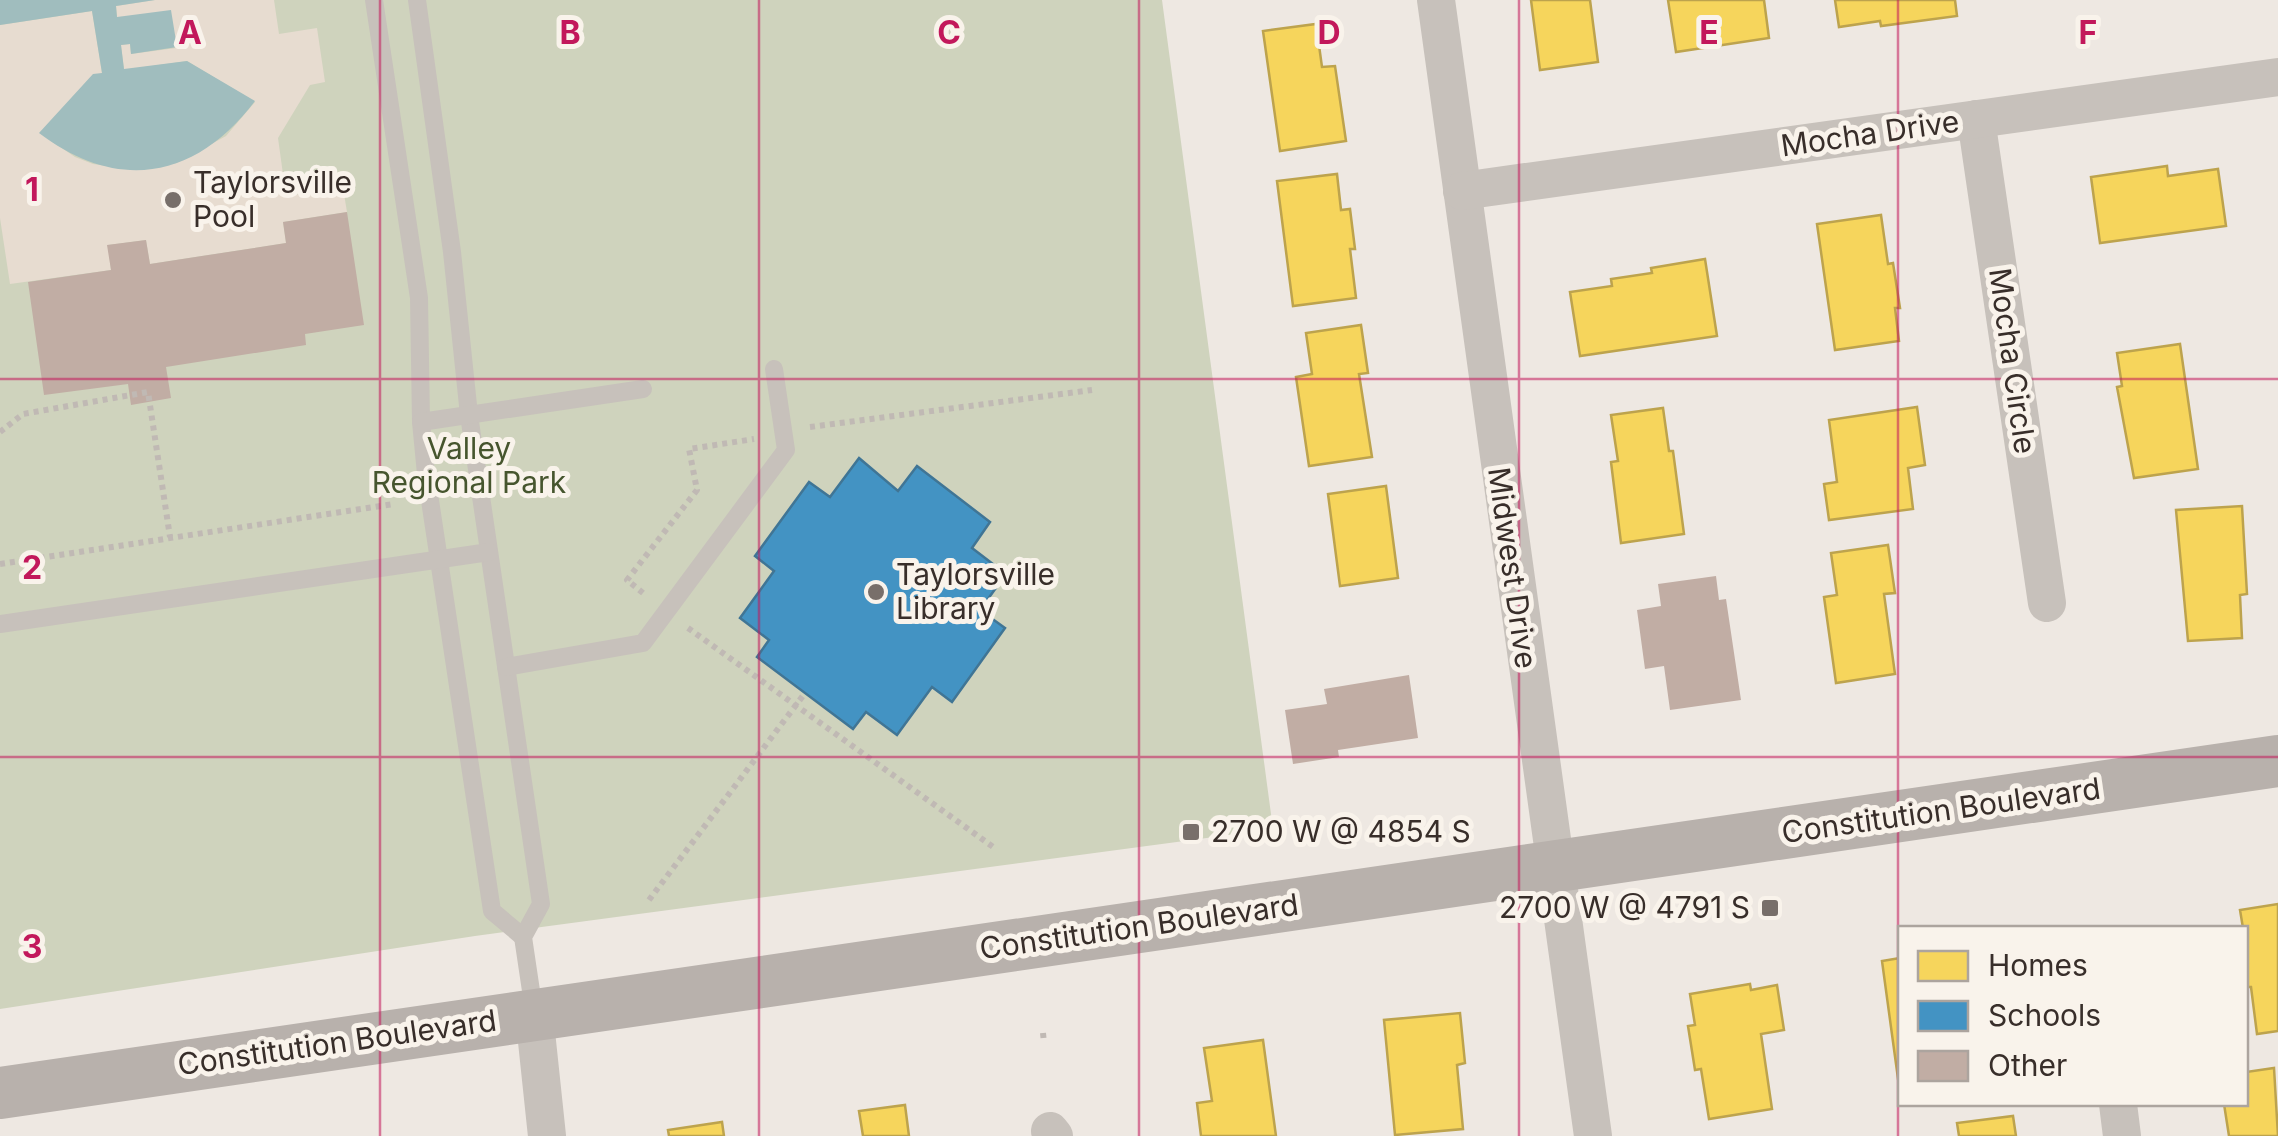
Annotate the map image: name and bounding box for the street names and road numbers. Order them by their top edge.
street label: Mocha Drive [1778,103,1961,163]
street label: Mocha Circle [1982,266,2044,456]
street label: Midwest Drive [1481,465,1545,671]
street label: Constitution Boulevard [1779,770,2103,850]
street label: Constitution Boulevard [977,886,1301,966]
street label: Constitution Boulevard [175,1002,499,1082]

